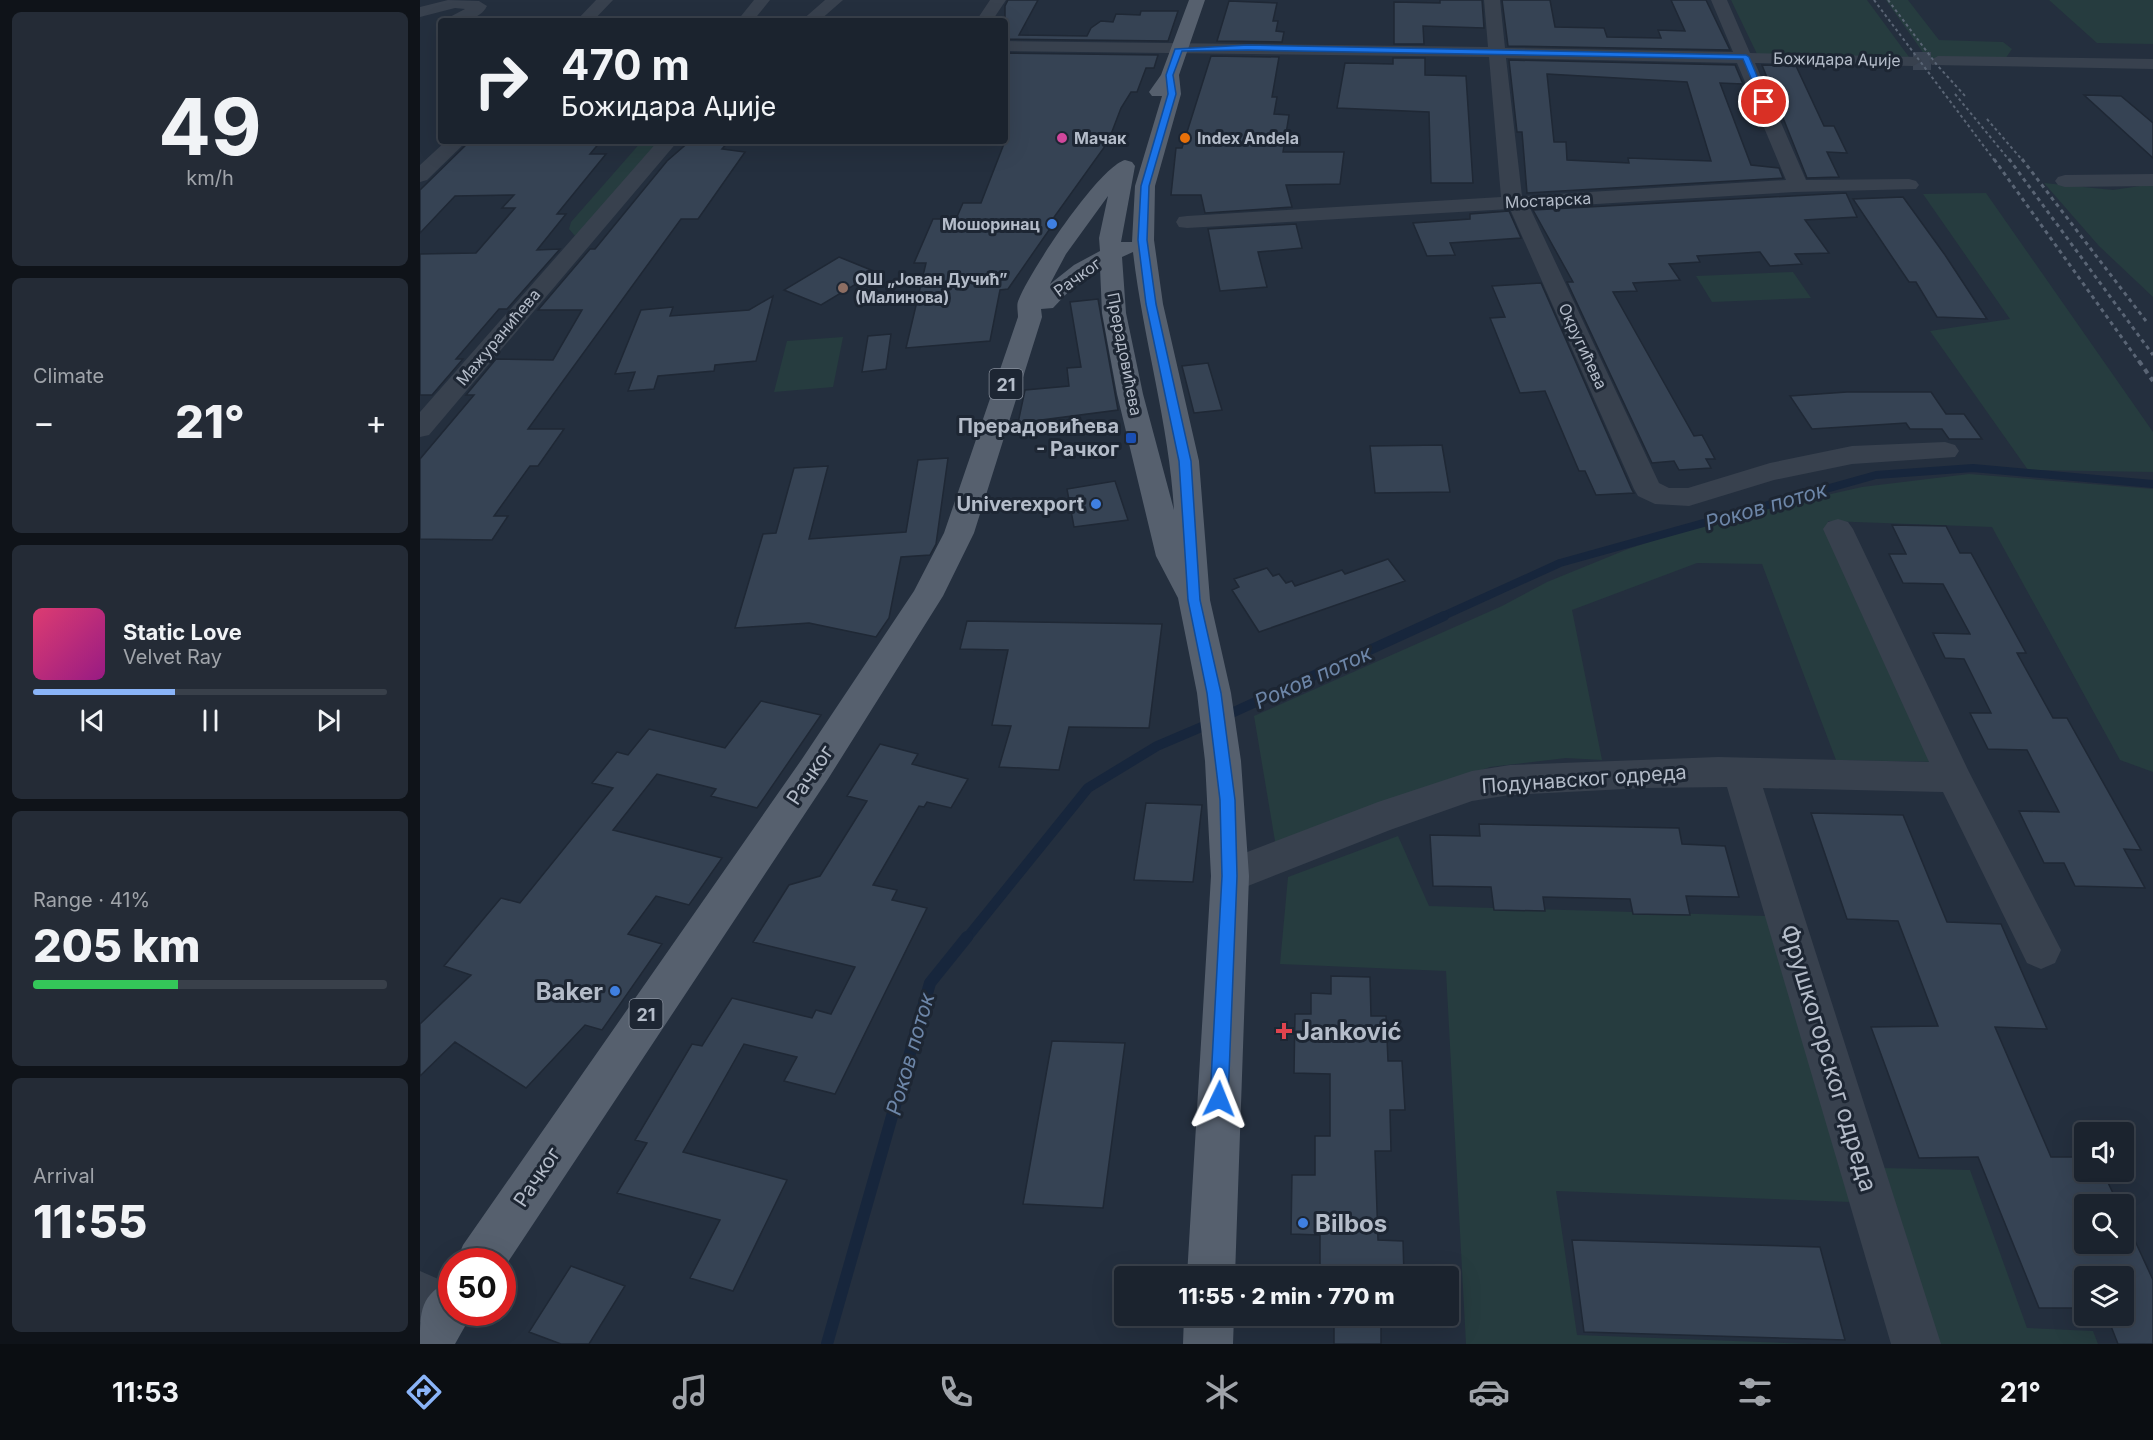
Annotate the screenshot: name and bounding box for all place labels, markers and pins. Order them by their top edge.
pin [1738,76,1789,127]
place label: Мачак [1074,128,1127,148]
place label: Index Andela [1197,128,1299,148]
marker: Мачак [1055,131,1069,145]
marker: Index Andela [1178,131,1192,145]
place label: Мошоринац [942,214,1041,234]
marker: Мошоринац [1045,217,1059,231]
place label: ОШ „Јован Дучић” (Малинова) [855,269,1008,307]
marker: ОШ „Јован Дучић” (Малинова) [836,281,850,295]
place label: Прерадовићева - Рачког [958,414,1119,461]
marker: Прерадовићева - Рачког [1124,431,1138,445]
place label: Univerexport [956,492,1084,516]
marker: Univerexport [1089,497,1103,511]
place label: Baker [536,977,603,1006]
marker: Baker [608,984,622,998]
place label: Janković [1296,1017,1402,1046]
marker: Janković [1277,1024,1291,1038]
place label: Bilbos [1315,1209,1387,1238]
marker: Bilbos [1296,1216,1310,1230]

